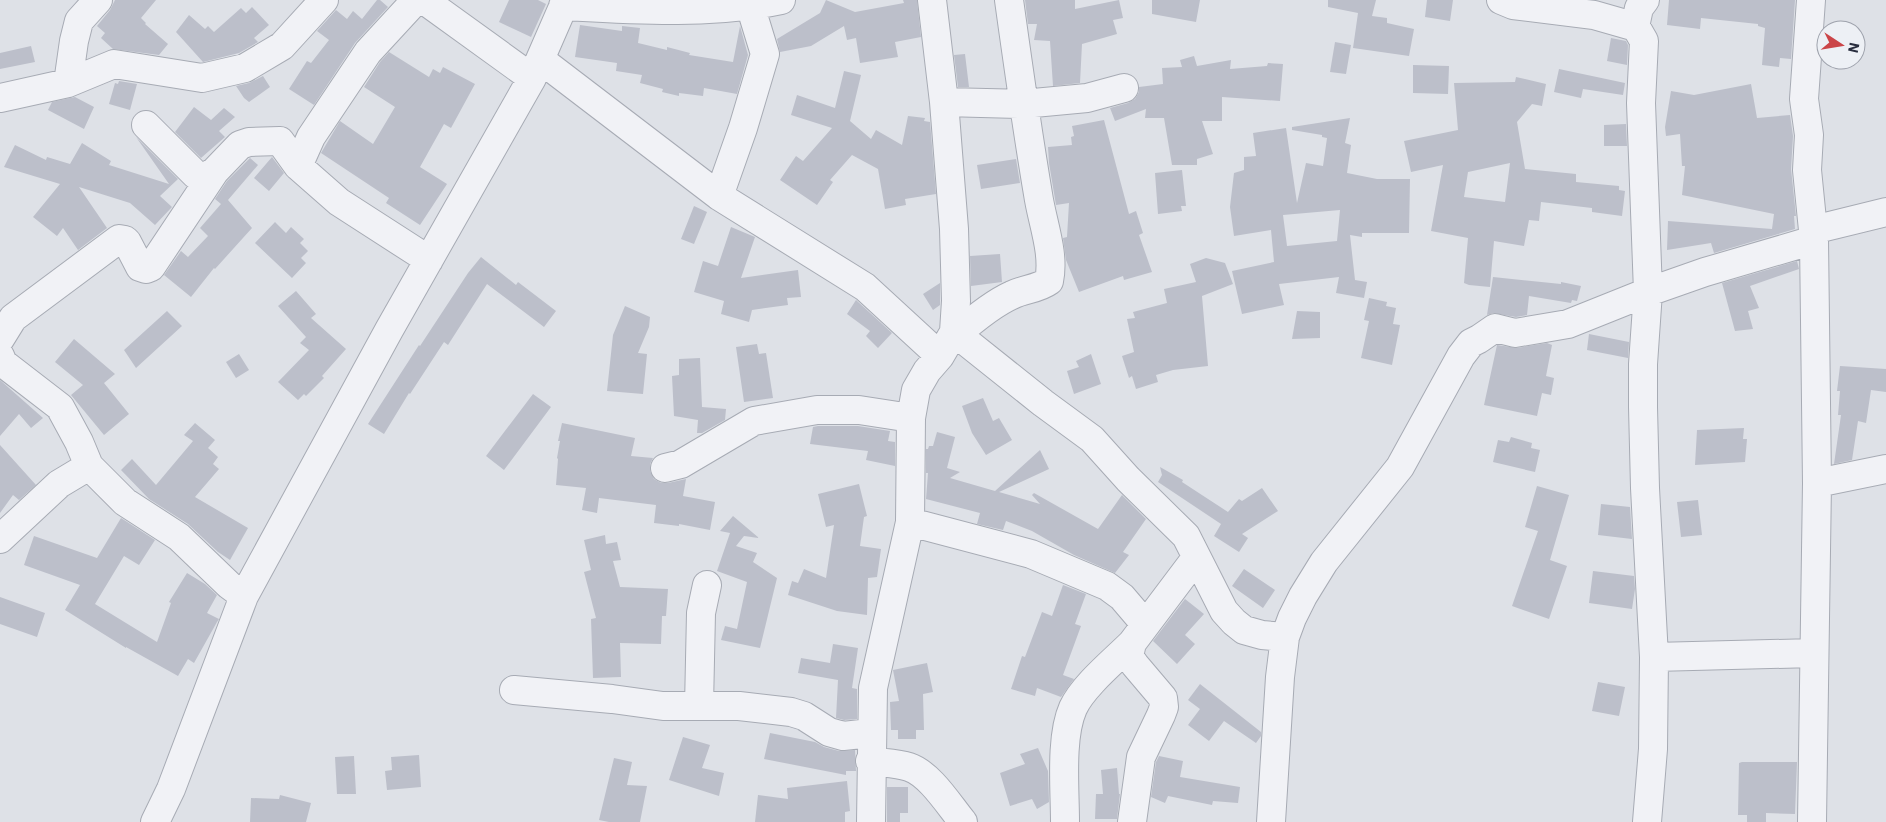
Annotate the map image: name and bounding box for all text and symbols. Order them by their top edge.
north arrow [1816,20,1866,70]
text: N [1844,41,1864,55]

